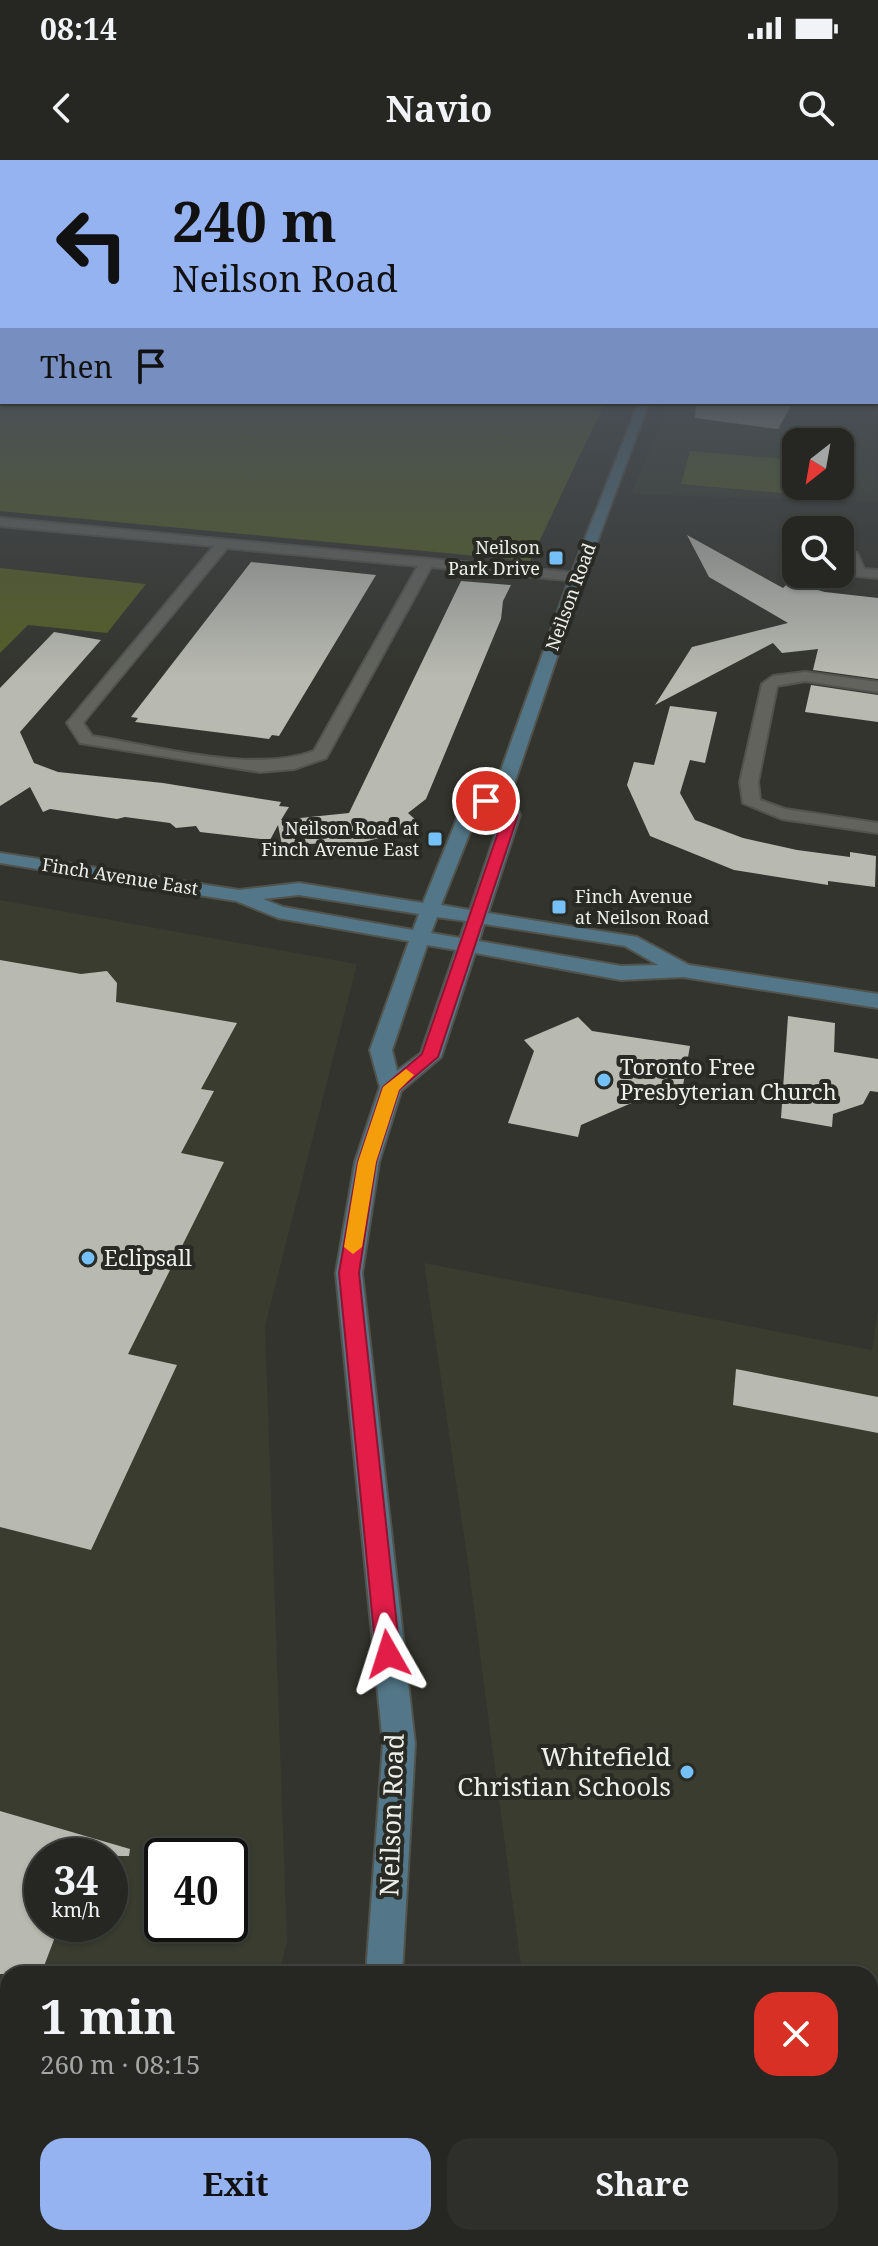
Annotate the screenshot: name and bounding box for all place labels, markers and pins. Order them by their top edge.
place label: Neilson Park Drive [448,535,540,580]
marker: Neilson Park Drive [547,549,565,567]
pin [452,767,520,835]
place label: Neilson Road at Finch Avenue East [261,816,419,861]
marker: Neilson Road at Finch Avenue East [426,830,444,848]
place label: Finch Avenue at Neilson Road [575,884,709,929]
marker: Finch Avenue at Neilson Road [550,898,568,916]
place label: Toronto Free Presbyterian Church [620,1051,837,1106]
marker: Toronto Free Presbyterian Church [595,1071,613,1089]
place label: Eclipsall [104,1242,192,1272]
marker: Eclipsall [79,1249,97,1267]
place label: Whitefield Christian Schools [457,1738,671,1804]
marker: Whitefield Christian Schools [678,1763,696,1781]

